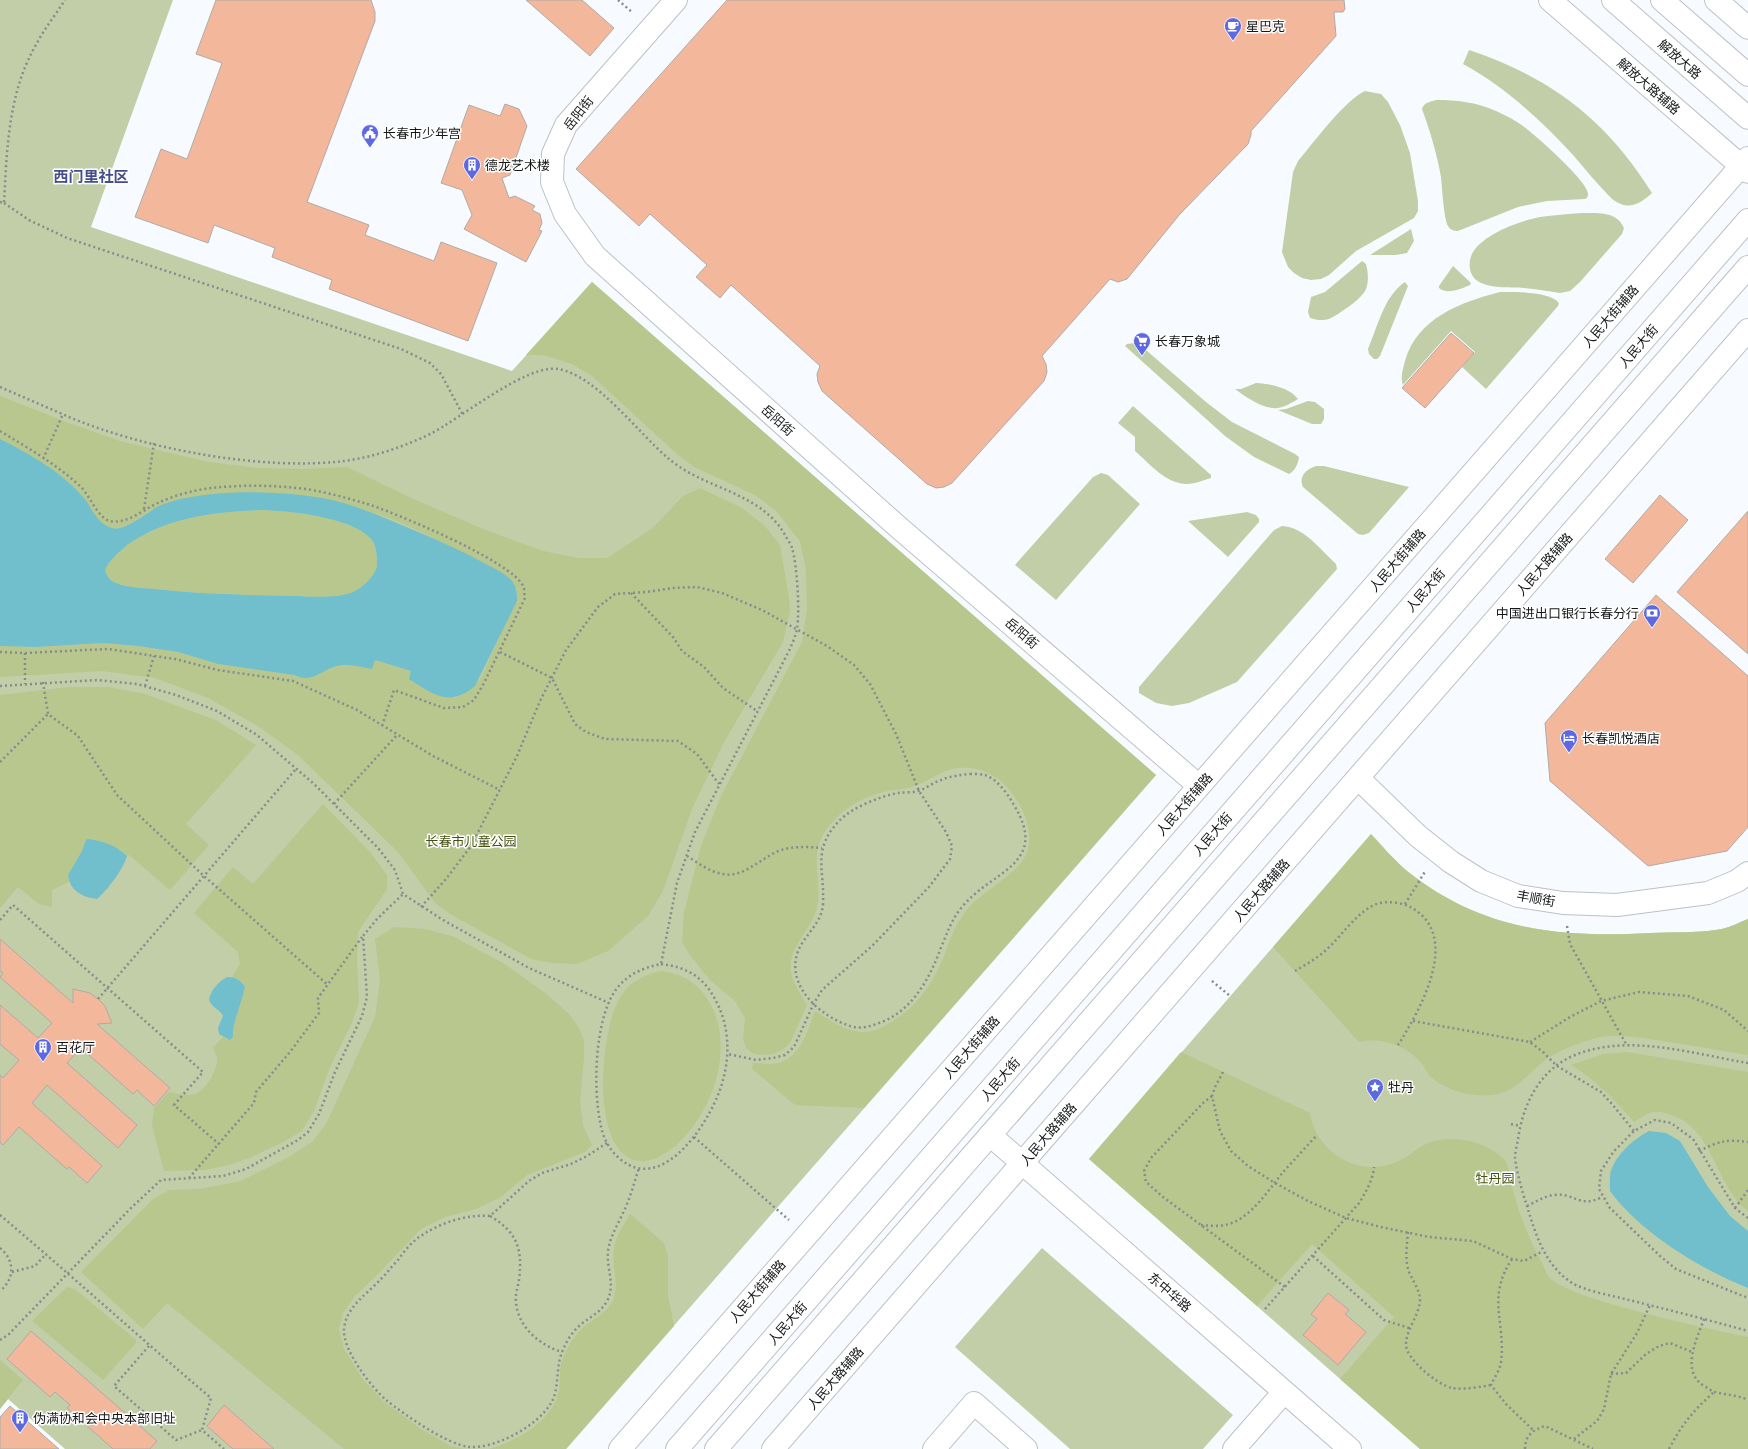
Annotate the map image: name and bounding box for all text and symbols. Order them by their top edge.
cafe icon: 星巴克 [1223,16,1243,41]
place label: 星巴克 [1246,17,1285,35]
street label: 解放大路 [1654,35,1706,83]
street label: 解放大路辅路 [1614,54,1684,118]
street label: 岳阳街 [559,92,597,134]
public building icon: 长春市少年宫 [360,123,380,148]
place label: 长春市少年宫 [383,124,461,142]
building icon: 德龙艺术楼 [462,155,482,180]
place label: 德龙艺术楼 [485,156,550,174]
district label: 西门里社区 [53,166,129,186]
street label: 人民大街辅路 [1579,281,1641,351]
street label: 人民大街 [1615,321,1661,371]
supermarket icon: 长春万象城 [1132,331,1152,356]
place label: 长春万象城 [1155,332,1220,350]
street label: 岳阳街 [757,400,799,440]
street label: 人民大街辅路 [1366,525,1428,595]
street label: 人民大路辅路 [1512,529,1576,599]
street label: 人民大街 [1402,565,1448,615]
bank icon: 中国进出口银行长春分行 [1642,603,1662,628]
place label: 中国进出口银行长春分行 [1496,604,1639,622]
street label: 岳阳街 [1001,613,1043,653]
hotel icon: 长春凯悦酒店 [1559,728,1579,753]
place label: 长春凯悦酒店 [1582,729,1660,747]
street label: 人民大街辅路 [1153,769,1215,839]
street label: 人民大街 [1189,809,1235,859]
park label: 长春市儿童公园 [425,832,517,850]
street label: 人民大路辅路 [1229,855,1293,925]
street label: 丰顺街 [1515,886,1557,910]
street label: 人民大街辅路 [940,1012,1002,1082]
building icon: 百花厅 [33,1037,53,1062]
place label: 百花厅 [56,1038,95,1056]
street label: 人民大街 [977,1054,1023,1104]
place icon: 牡丹 [1365,1077,1385,1102]
place label: 牡丹 [1388,1078,1414,1096]
street label: 人民大路辅路 [1016,1099,1080,1169]
park label: 牡丹园 [1475,1169,1515,1187]
street label: 人民大街辅路 [726,1256,788,1326]
street label: 东中华路 [1144,1268,1196,1316]
street label: 人民大街 [764,1298,810,1348]
street label: 人民大路辅路 [803,1343,867,1413]
building icon: 伪满协和会中央本部旧址 [10,1408,30,1433]
place label: 伪满协和会中央本部旧址 [33,1409,176,1427]

